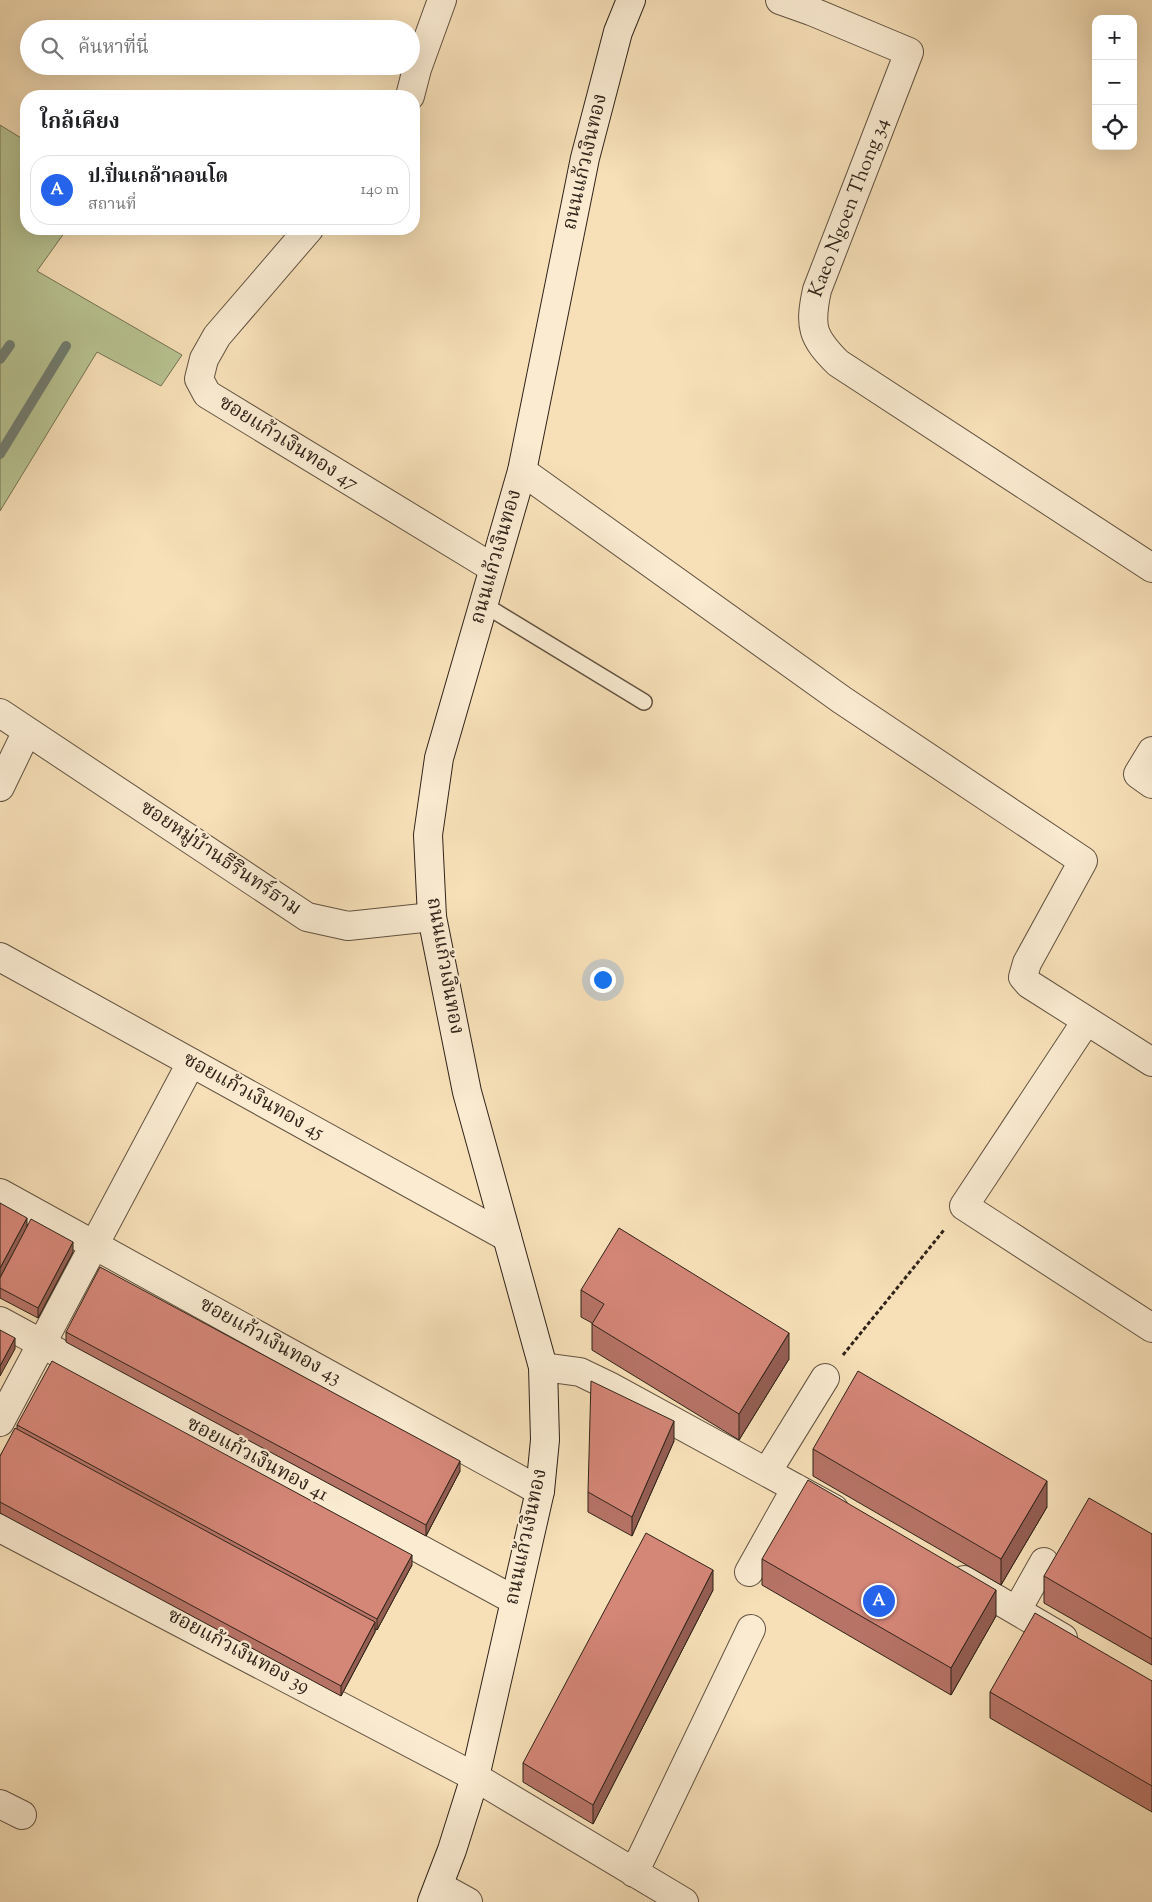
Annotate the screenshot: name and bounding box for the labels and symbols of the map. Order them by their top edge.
street label: ถนนแก้วเงินทอง [556,91,616,233]
street label: Kaeo Ngoen Thong 34 [802,114,898,302]
street label: ซอยแก้วเงินทอง 47 [212,389,364,499]
street label: ถนนแก้วเงินทอง [464,486,530,628]
street label: ซอยหมู่บ้านธีรินทร์ธาม [134,794,306,924]
street label: ถนนแก้วเงินทอง [418,895,470,1037]
your location [590,967,616,993]
street label: ซอยแก้วเงินทอง 45 [177,1046,329,1148]
street label: ซอยแก้วเงินทอง 43 [194,1291,346,1393]
street label: ซอยแก้วเงินทอง 41 [181,1410,333,1510]
street label: ถนนแก้วเงินทอง [498,1466,556,1608]
pin: A [863,1582,895,1620]
street label: ซอยแก้วเงินทอง 39 [161,1602,315,1702]

